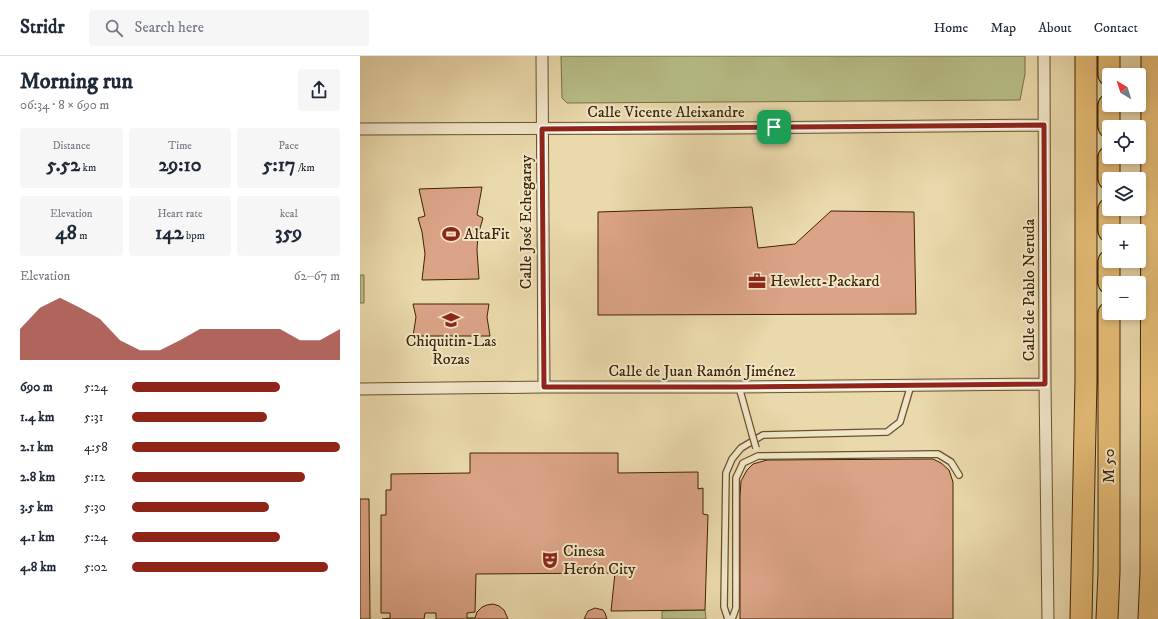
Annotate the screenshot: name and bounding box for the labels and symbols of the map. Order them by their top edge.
north arrow [1102,68,1146,112]
street label: Calle Vicente Aleixandre [587,102,745,122]
pin [757,110,791,144]
street label: Calle José Echegaray [516,154,536,289]
street label: Calle de Pablo Neruda [1019,219,1039,361]
sports icon: AltaFit [441,224,461,244]
place label: AltaFit [464,224,510,244]
office icon: Hewlett-Packard [747,271,767,291]
place label: Hewlett-Packard [770,271,879,291]
school or university icon: Chiquitin-Las Rozas [441,310,461,330]
place label: Chiquitin-Las Rozas [406,331,496,369]
street label: Calle de Juan Ramón Jiménez [608,361,796,381]
street label: M 50 [1099,449,1119,483]
place label: Cinesa Herón City [563,541,636,579]
theatre icon: Cinesa Herón City [540,550,560,570]

